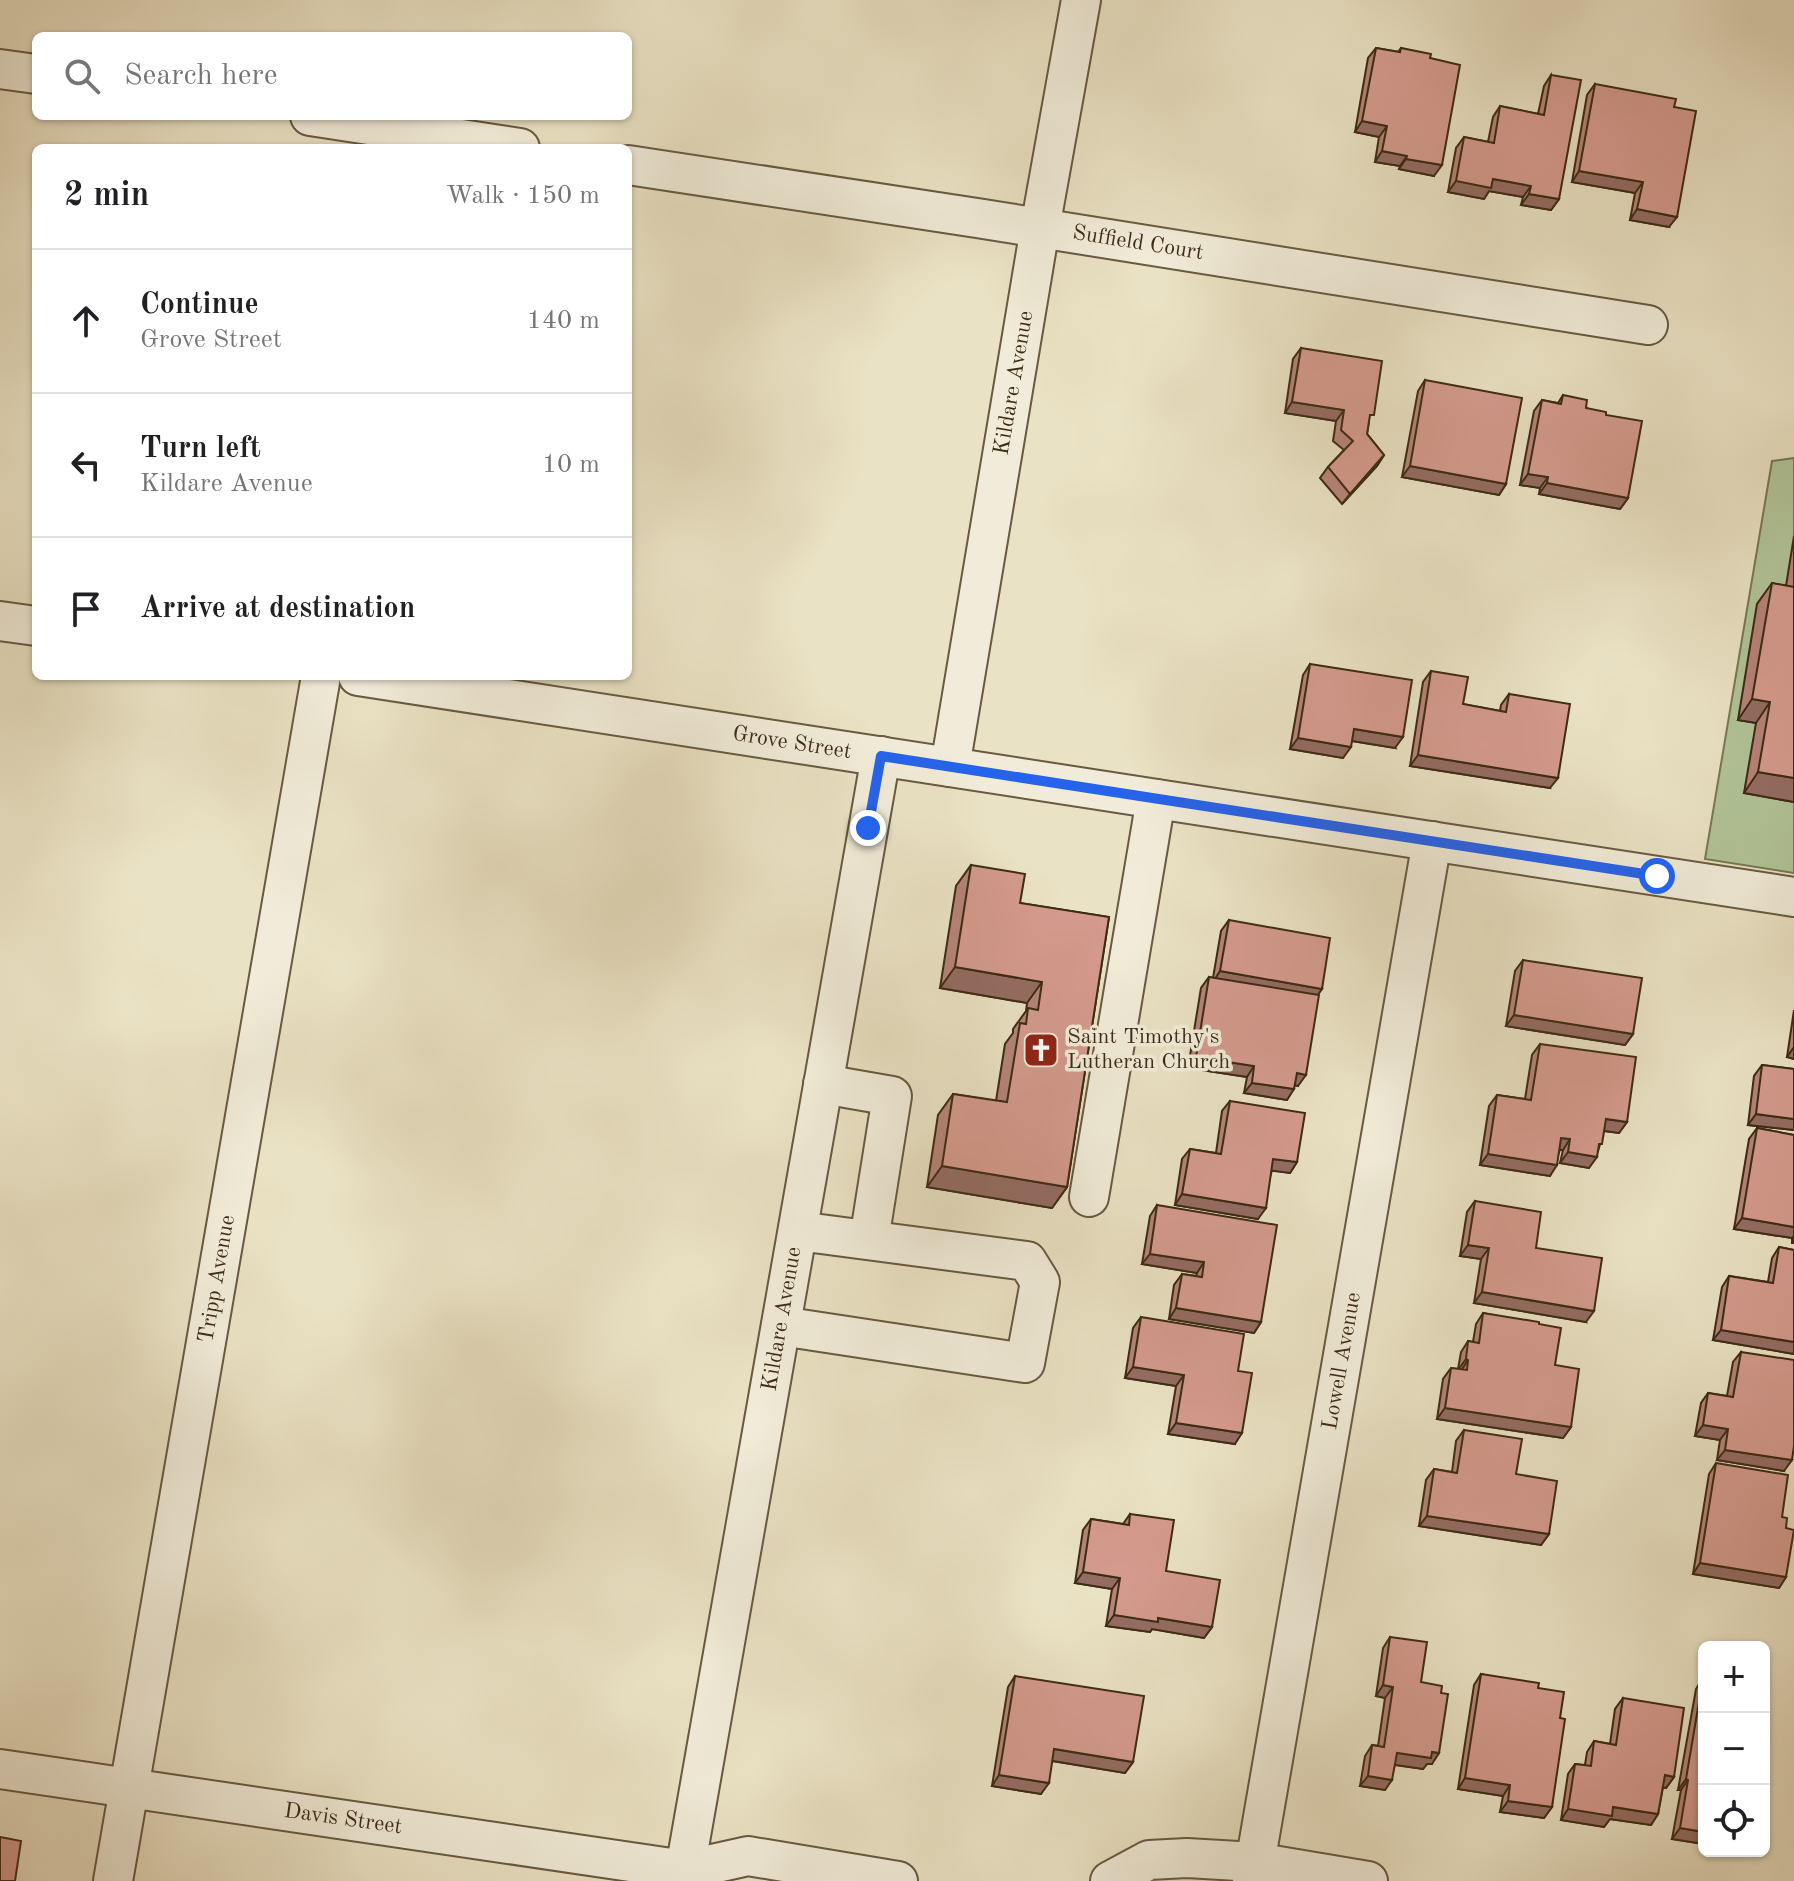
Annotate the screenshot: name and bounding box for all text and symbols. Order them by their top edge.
search box [32,32,632,120]
icon: search [60,54,104,98]
text: Search here [124,61,278,91]
text: 2 min [64,179,149,213]
text: Walk · 150 m [446,183,600,209]
street label: Suffield Court [1071,222,1205,264]
text: Continue [140,290,259,320]
icon: ahead [64,299,108,343]
text: 140 m [527,308,600,334]
street label: Kildare Avenue [990,309,1038,457]
text: Grove Street [140,327,282,353]
text: Turn left [140,434,261,464]
icon: left [64,443,108,487]
text: 10 m [542,452,600,478]
text: Kildare Avenue [140,471,313,497]
icon: arrive [64,587,108,631]
text: Arrive at destination [140,594,415,624]
street label: Grove Street [731,723,853,763]
route end [850,810,886,846]
route start [1639,858,1675,894]
place label: Saint Timothy's Lutheran Church [1067,1026,1230,1073]
church icon: Saint Timothy's Lutheran Church [1022,1031,1060,1069]
street label: Tripp Avenue [195,1213,239,1345]
street label: Kildare Avenue [758,1245,806,1393]
street label: Lowell Avenue [1319,1290,1365,1432]
map controls [1698,1641,1770,1857]
button: + [1698,1641,1770,1713]
button: − [1698,1713,1770,1785]
button: locate [1698,1785,1770,1857]
street label: Davis Street [283,1800,403,1838]

